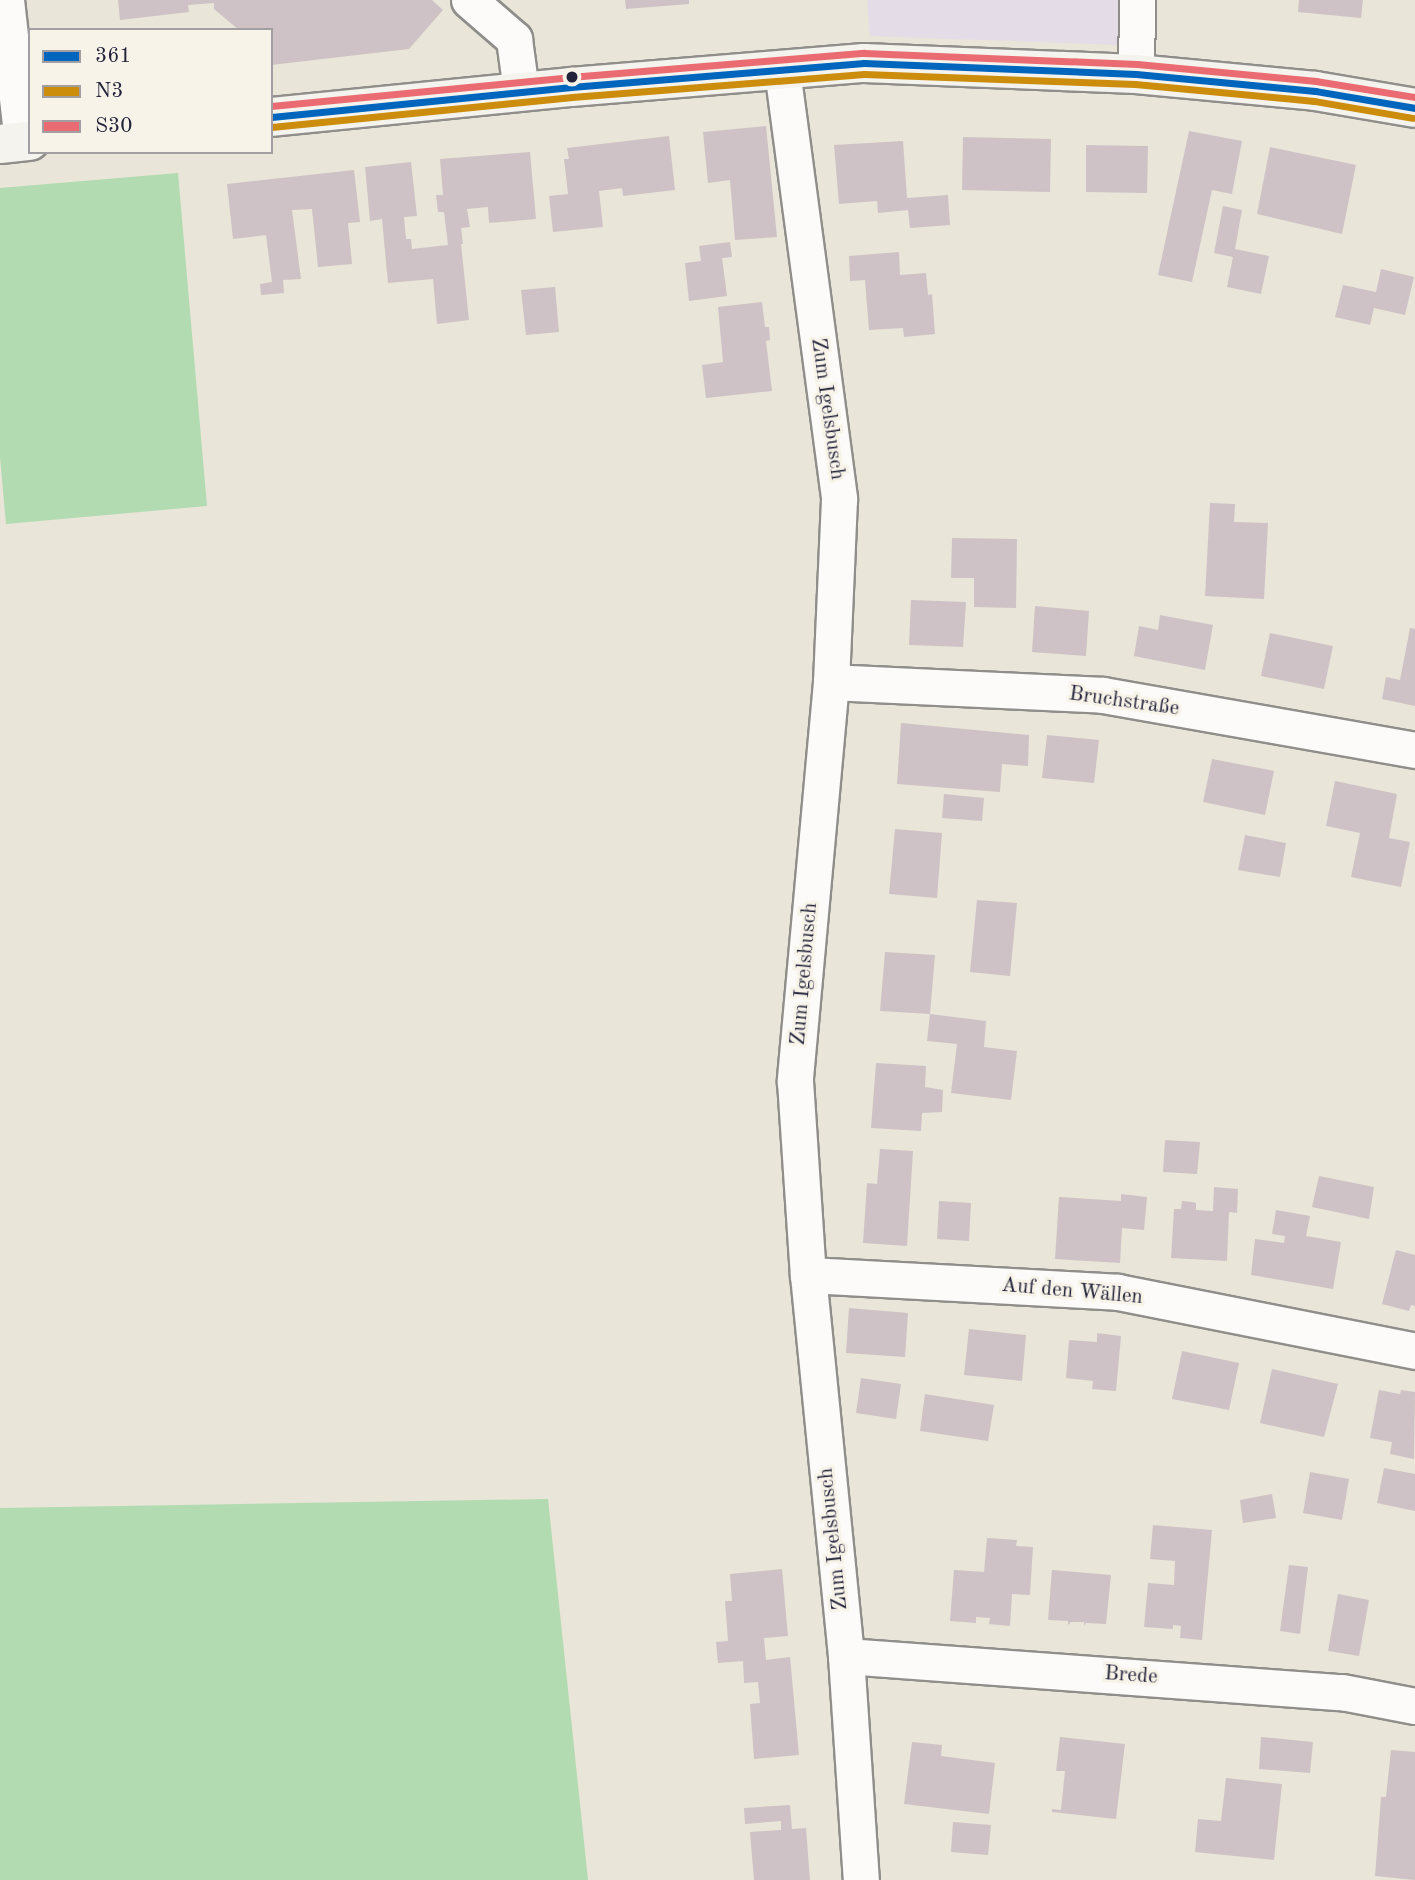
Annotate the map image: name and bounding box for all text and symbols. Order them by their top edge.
legend [28,28,273,154]
text: 361 [95,46,132,67]
unlabelled marker [565,70,579,84]
text: N3 [95,81,123,102]
text: S30 [95,116,132,137]
street label: Zum Igelsbusch [805,336,849,482]
street label: Bruchstraße [1067,682,1181,722]
street label: Zum Igelsbusch [786,902,824,1046]
street label: Auf den Wällen [1000,1273,1144,1311]
street label: Zum Igelsbusch [814,1466,854,1612]
street label: Brede [1103,1662,1159,1690]

